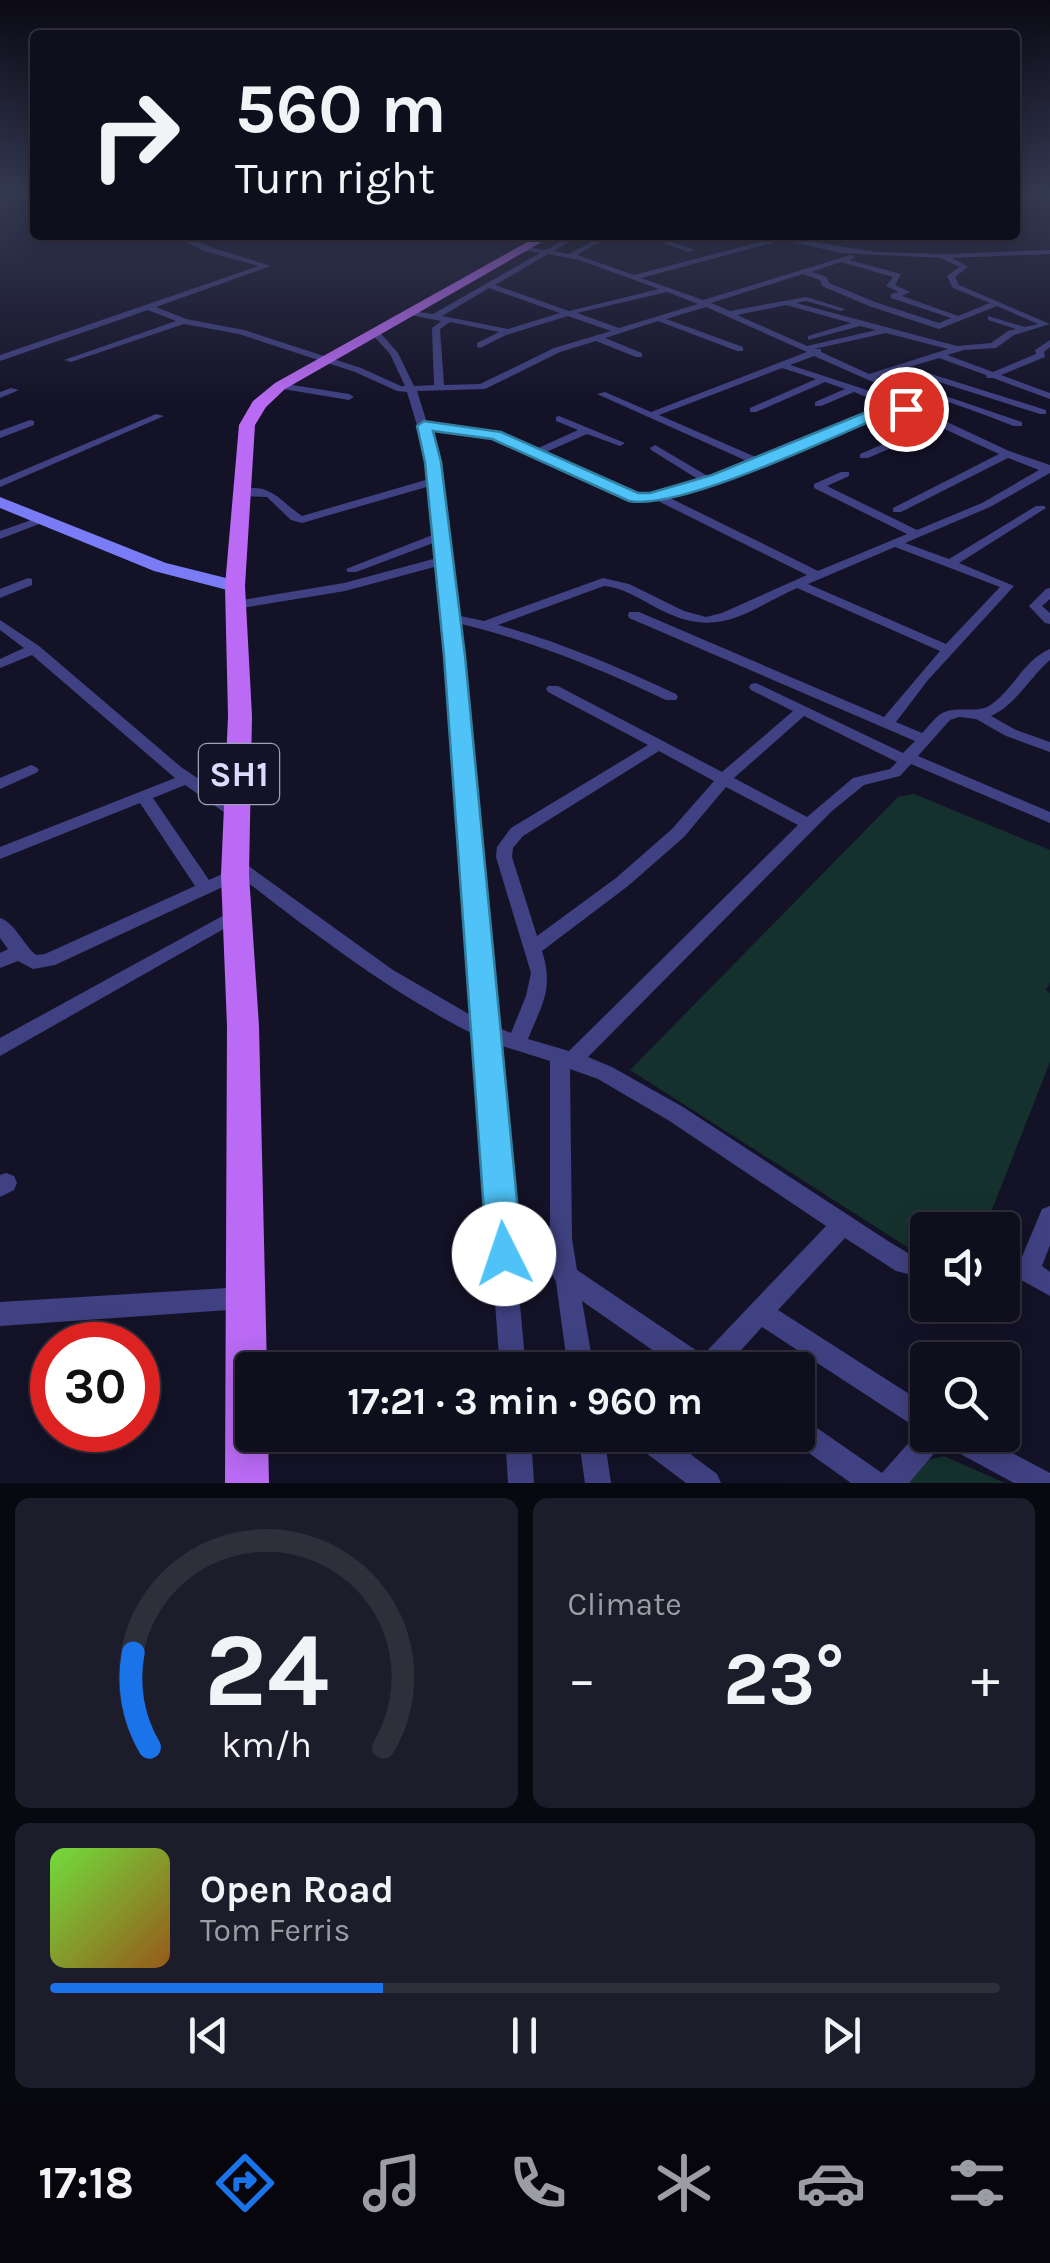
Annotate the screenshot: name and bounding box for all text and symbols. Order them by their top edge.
text: 560 m [235,68,447,150]
icon: right [70,70,200,200]
text: Turn right [235,152,435,204]
pin [864,367,949,452]
icon: arrive [879,382,934,437]
road number: SH1 [199,744,279,804]
position arrow [452,1202,556,1306]
map controls [910,1212,1020,1452]
button: sound [910,1212,1020,1322]
speed limit sign: 30 [30,1322,160,1452]
button: search [910,1342,1020,1452]
text: 17:21 · 3 min · 960 m [347,1379,703,1424]
text: Climate [568,1586,682,1623]
text: 24 [204,1610,329,1731]
text: 23° [723,1635,844,1723]
text: − [568,1647,596,1711]
text: + [971,1647,1000,1711]
text: km/h [221,1724,312,1766]
text: Open Road [200,1867,394,1912]
text: Tom Ferris [200,1912,350,1949]
icon: previous [181,2008,236,2063]
icon: pause [497,2008,552,2063]
icon: next [814,2008,869,2063]
icon: directions [210,2148,280,2218]
icon: music [357,2148,427,2218]
icon: phone [503,2148,573,2218]
icon: climate [649,2148,719,2218]
icon: car [796,2148,866,2218]
icon: filters [942,2148,1012,2218]
text: 17:18 [38,2157,134,2209]

